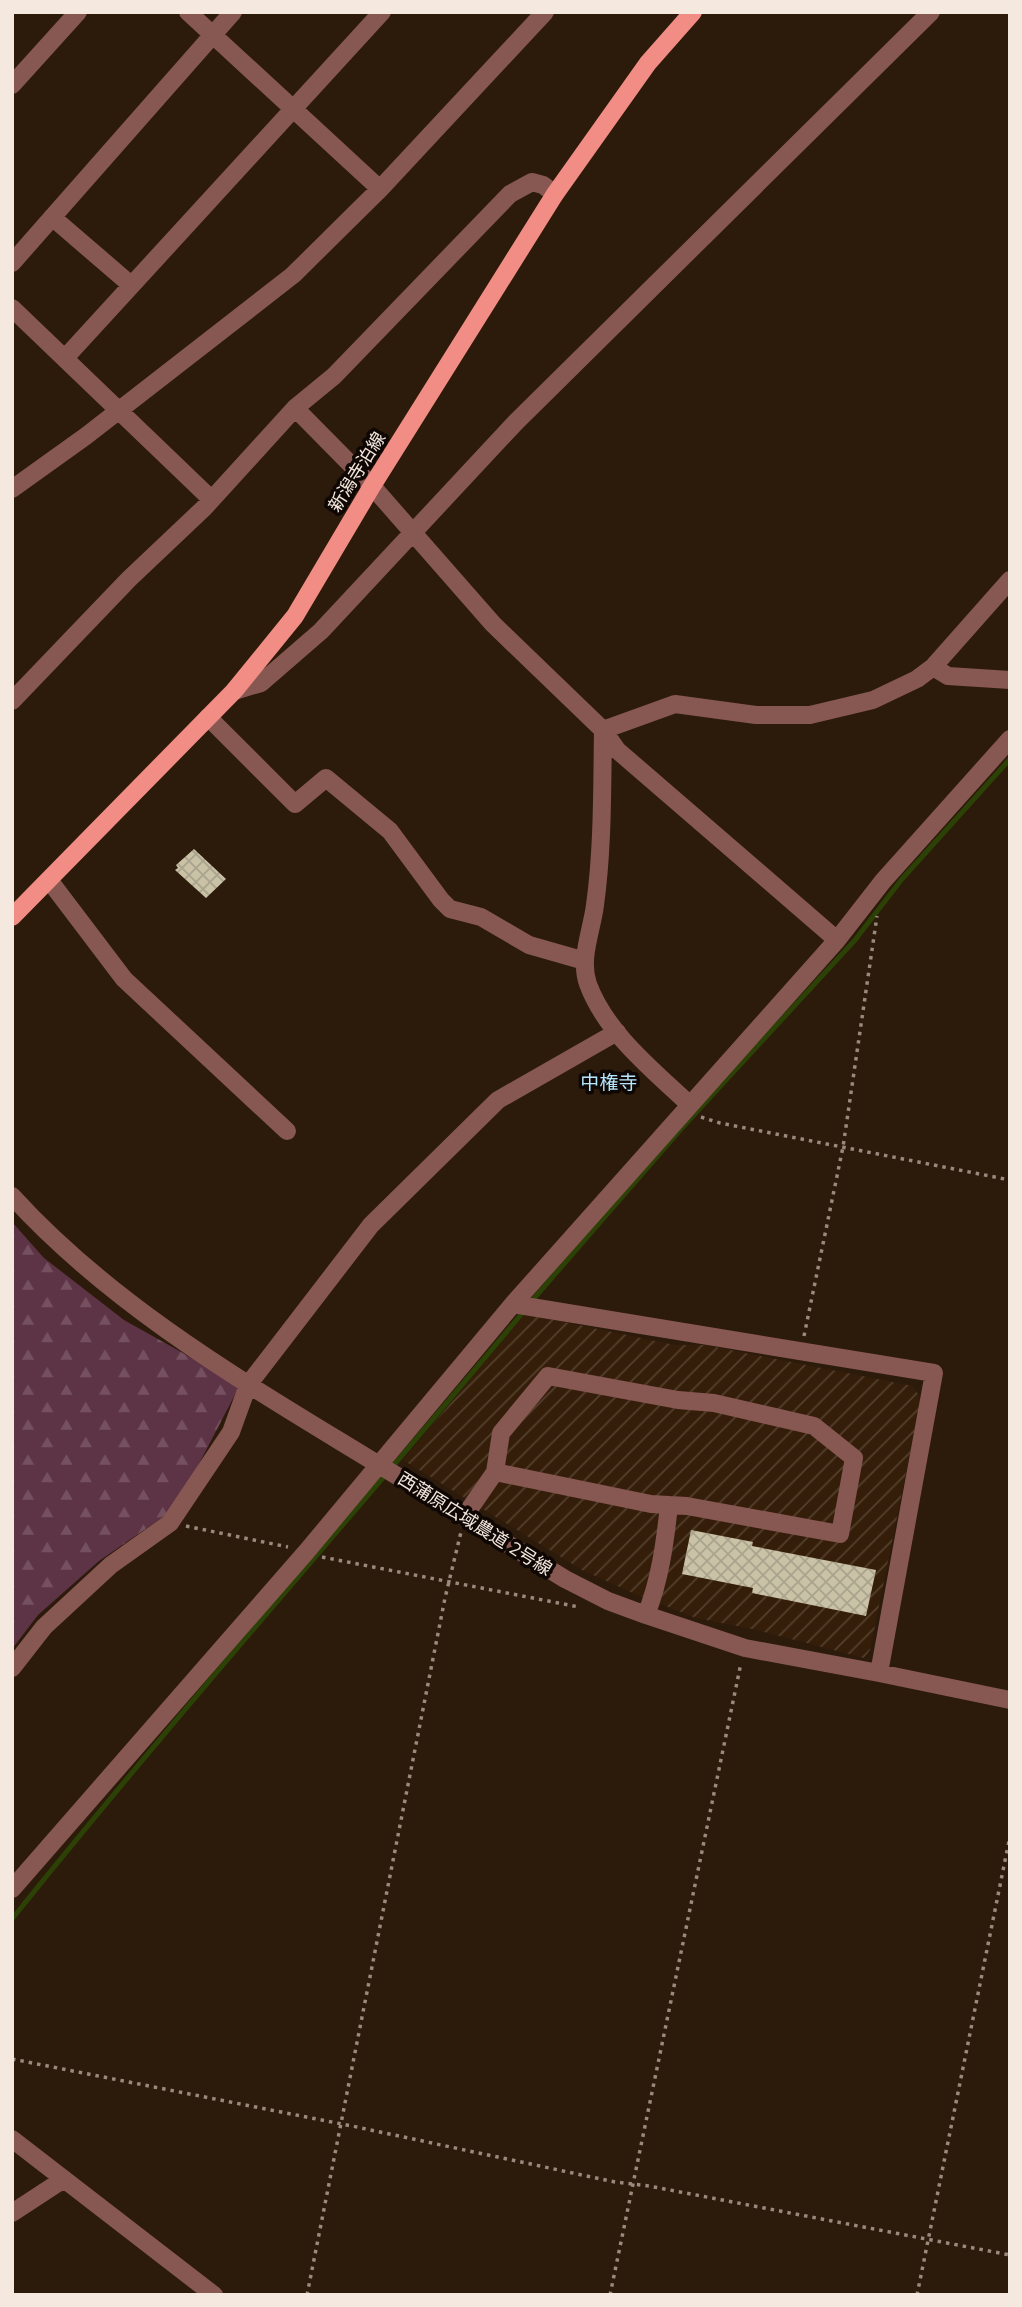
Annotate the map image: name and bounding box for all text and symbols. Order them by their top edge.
street label: 新潟寺泊線 [323,427,390,516]
district label: 中権寺 [580,1070,638,1094]
street label: 西蒲原広域農道 2号線 [394,1467,557,1580]

